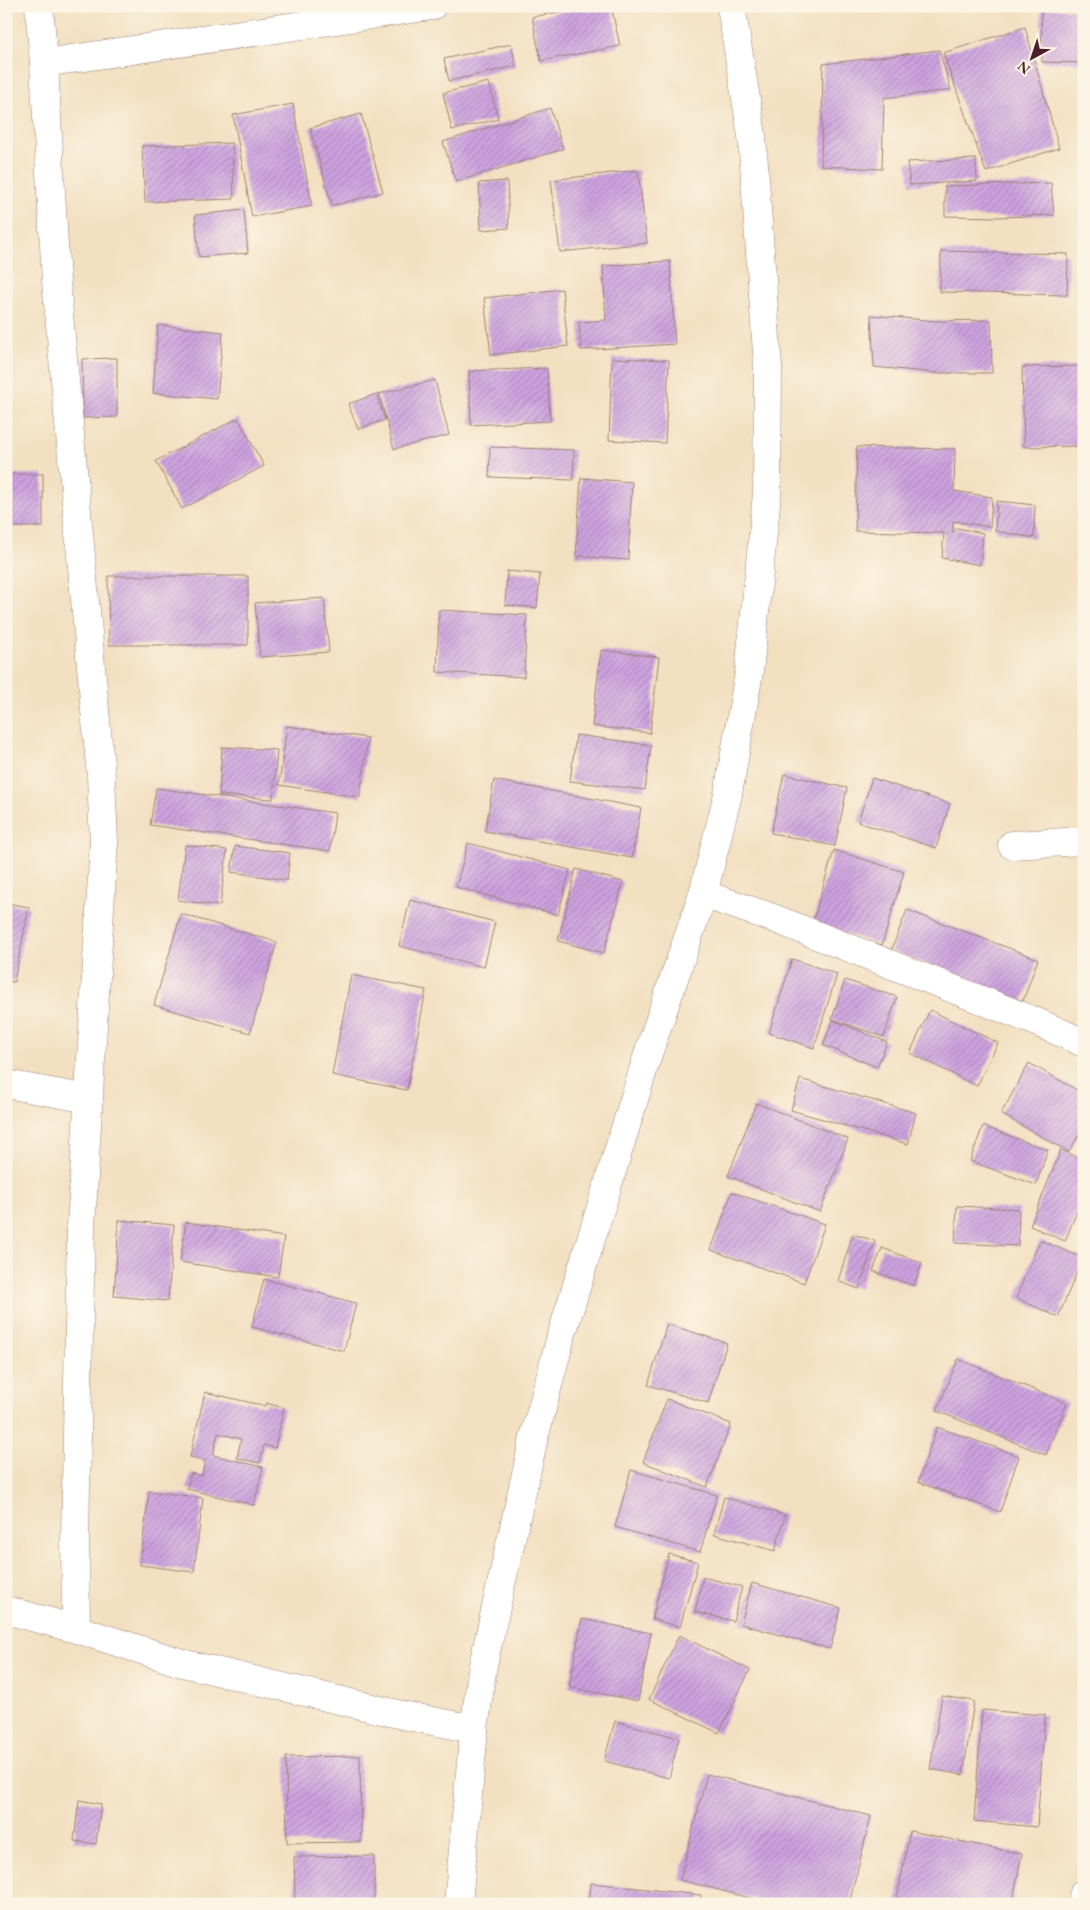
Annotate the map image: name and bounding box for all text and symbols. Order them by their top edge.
north arrow [1008,32,1058,82]
text: N [1013,57,1034,78]

